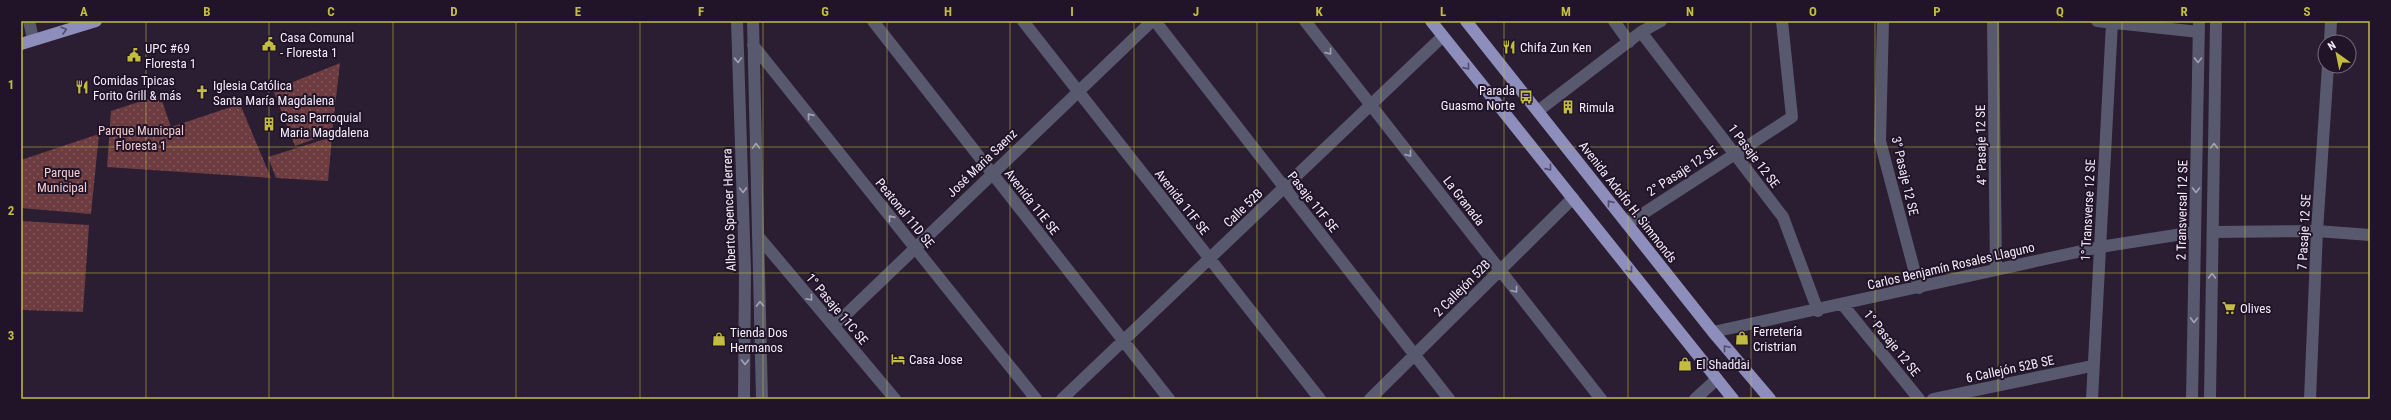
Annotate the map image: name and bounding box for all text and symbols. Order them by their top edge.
text: A [80,4,88,19]
text: B [203,4,211,19]
text: C [327,4,335,19]
text: D [450,4,458,19]
text: E [575,4,582,19]
text: F [698,4,704,19]
text: G [821,4,829,19]
text: H [944,4,952,19]
text: I [1070,4,1074,19]
text: J [1193,4,1199,19]
text: K [1315,4,1323,19]
text: L [1440,4,1446,19]
text: M [1561,4,1571,19]
text: N [1686,4,1694,19]
text: O [1809,4,1817,19]
text: P [1933,4,1941,19]
text: Q [2056,4,2064,19]
text: R [2180,4,2188,19]
text: S [2303,4,2311,19]
one-way arrow [61,26,68,35]
place label: Casa Comunal - Floresta 1 [280,30,354,60]
north arrow [2317,34,2357,74]
public building icon: Casa Comunal - Floresta 1 [261,36,277,52]
restaurant icon: Chifa Zun Ken [1501,39,1517,55]
text: N [2325,39,2338,53]
place label: Chifa Zun Ken [1520,40,1592,55]
place label: UPC #69 Floresta 1 [145,41,196,71]
public building icon: UPC #69 Floresta 1 [126,47,142,63]
one-way arrow [1325,47,1332,54]
one-way arrow [734,57,742,63]
one-way arrow [2194,57,2203,63]
one-way arrow [1462,62,1469,69]
place label: Comidas Tpicas Forito Grill & más [93,73,181,103]
text: 1 [8,77,14,92]
place label: Iglesia Católica Santa María Magdalena [213,78,334,108]
restaurant icon: Comidas Tpicas Forito Grill & más [74,79,90,95]
place label: Parada Guasmo Norte [1441,83,1515,113]
church icon: Iglesia Católica Santa María Magdalena [194,84,210,100]
bus stop icon: Parada Guasmo Norte [1518,89,1534,105]
building icon: Rimula [1560,99,1576,115]
place label: Rimula [1579,100,1614,115]
street label: 4° Pasaje 12 SE [1973,104,1989,186]
place label: Casa Parroquial Maria Magdalena [280,110,369,140]
one-way arrow [807,114,814,121]
building icon: Casa Parroquial Maria Magdalena [261,116,277,132]
street label: 1 Pasaje 12 SE [1725,121,1783,191]
park label: Parque Municpal Floresta 1 [98,123,184,153]
street label: José Maria Saenz [944,126,1020,200]
street label: 3° Pasaje 12 SE [1889,135,1921,217]
street label: Avenida Adolfo H. Simmonds [1576,138,1680,266]
one-way arrow [752,143,760,149]
street label: 2° Pasaje 12 SE [1644,143,1720,199]
one-way arrow [2210,143,2218,149]
street label: Alberto Spencer Herrera [719,148,739,272]
one-way arrow [1405,150,1412,157]
street label: 1° Transverse 12 SE [2078,159,2098,261]
street label: 2 Transversal 12 SE [2174,160,2190,260]
one-way arrow [1544,163,1551,171]
park label: Parque Municipal [37,165,87,195]
street label: Avenida 11E SE [1002,166,1062,238]
street label: Avenida 11F SE [1152,166,1212,238]
street label: Pasaje 11F SE [1285,169,1341,235]
street label: La Granada [1440,173,1488,229]
street label: Peatonal 11D SE [873,175,937,251]
street label: Calle 52B [1220,186,1266,230]
one-way arrow [739,187,747,193]
one-way arrow [2192,187,2200,193]
street label: 7 Pasaje 12 SE [2295,194,2313,270]
one-way arrow [1608,200,1615,207]
text: 2 [8,203,15,218]
one-way arrow [889,215,896,222]
street label: Carlos Benjamín Rosales Llaguno [1866,239,2036,293]
street label: 2 Callejón 52B [1431,257,1493,319]
one-way arrow [1625,265,1632,272]
street label: 1° Pasaje 11C SE [803,270,871,348]
one-way arrow [2208,273,2216,279]
one-way arrow [1511,285,1518,292]
one-way arrow [806,293,813,301]
supermarket icon: Olives [2221,300,2237,316]
one-way arrow [756,301,764,307]
place label: Olives [2240,301,2271,316]
street label: 1° Pasaje 12 SE [1861,307,1923,379]
one-way arrow [2190,317,2198,323]
place label: Ferretería Cristrian [1753,324,1802,354]
place label: Tienda Dos Hermanos [730,325,788,355]
text: 3 [8,328,14,343]
shop icon: Ferretería Cristrian [1734,330,1750,346]
shop icon: Tienda Dos Hermanos [711,331,727,347]
one-way arrow [1724,345,1731,352]
hotel icon: Casa Jose [890,351,906,367]
place label: Casa Jose [909,352,963,367]
street label: 6 Callejón 52B SE [1964,352,2056,386]
shop icon: El Shaddai [1677,356,1693,372]
place label: El Shaddai [1696,357,1750,372]
one-way arrow [741,359,749,365]

